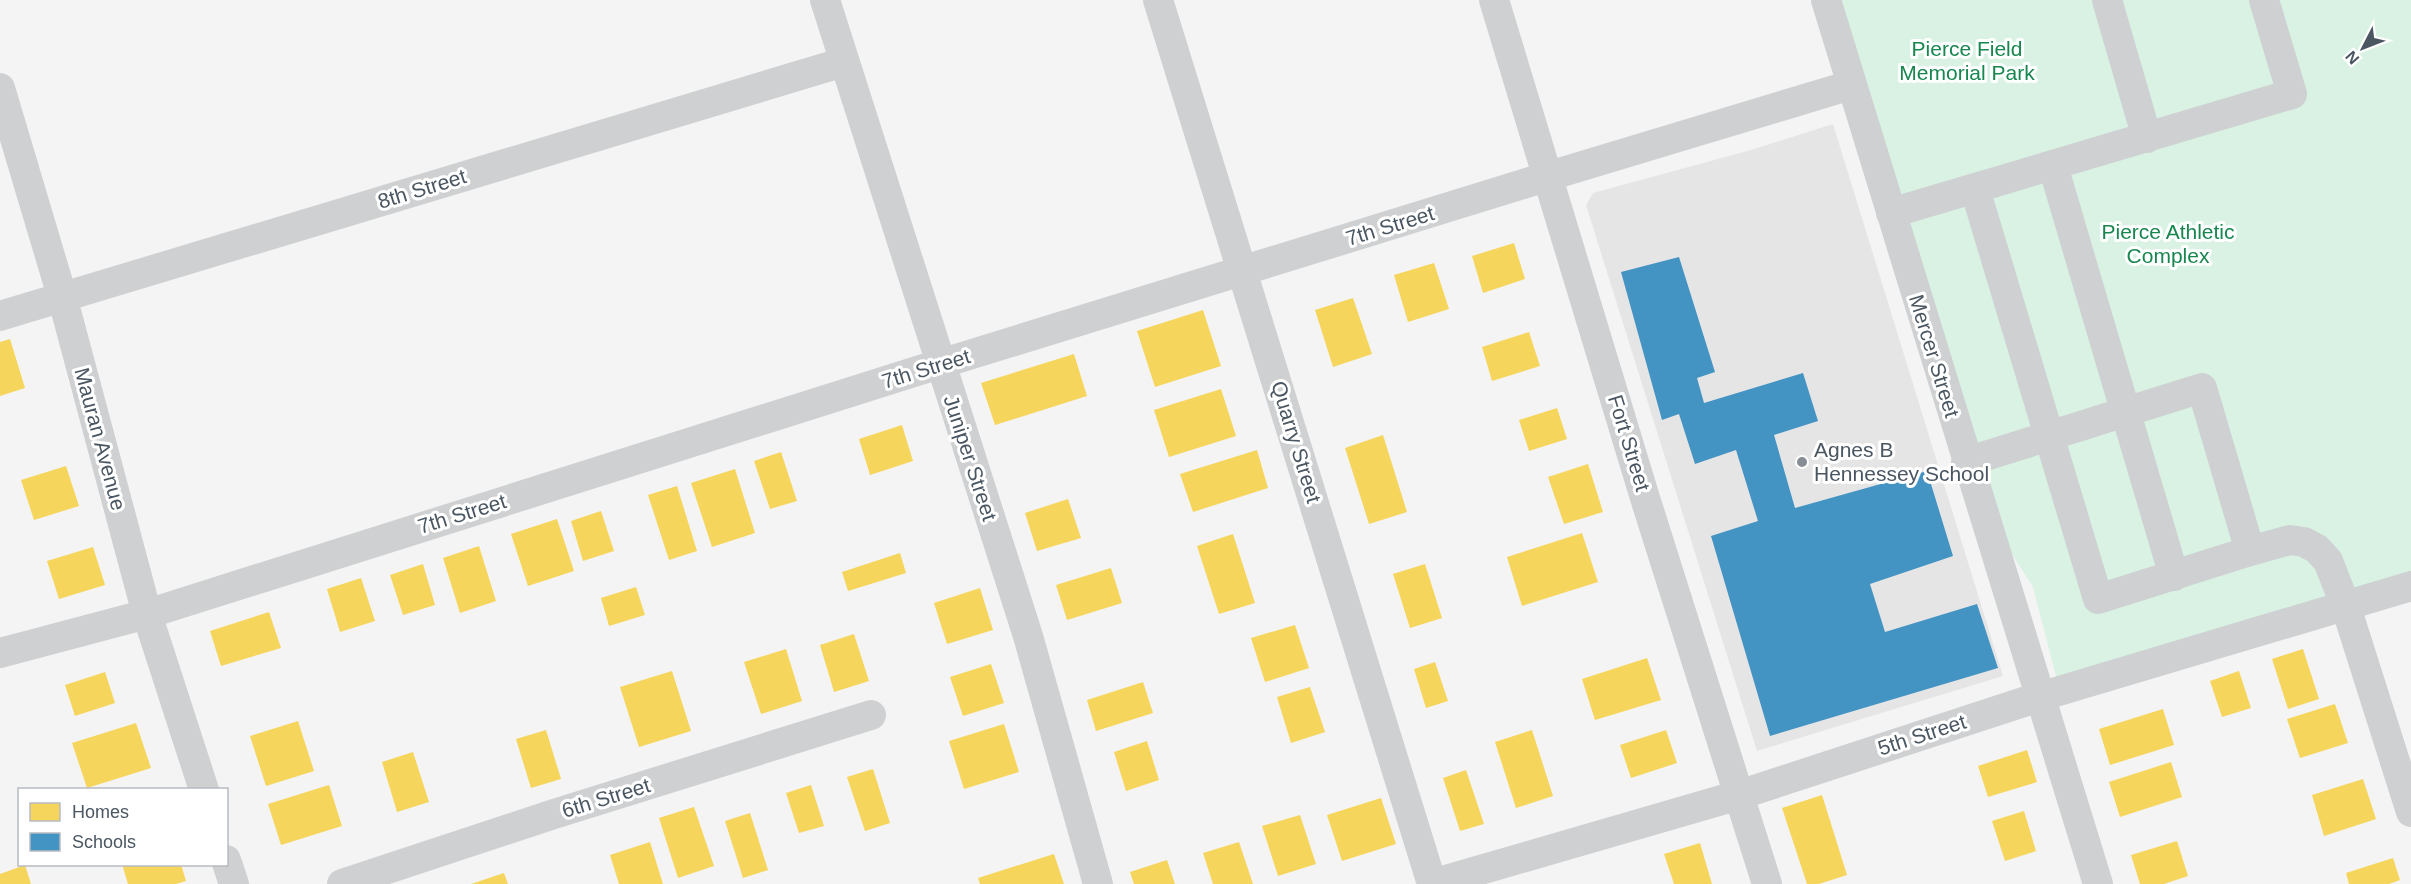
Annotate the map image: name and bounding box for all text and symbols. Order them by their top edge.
north arrow [2333,18,2393,78]
park label: Pierce Field Memorial Park [1899,37,2035,84]
text: N [2342,48,2362,68]
street label: 8th Street [375,164,469,213]
street label: 7th Street [1343,201,1437,250]
park label: Pierce Athletic Complex [2101,220,2235,267]
street label: Mercer Street [1905,292,1964,420]
street label: 7th Street [879,344,973,393]
street label: Mauran Avenue [70,365,131,513]
street label: Quarry Street [1267,378,1326,506]
street label: Juniper Street [939,392,1002,524]
street label: Fort Street [1604,392,1655,494]
place label: Agnes B Hennessey School [1814,438,1989,485]
marker: Agnes B Hennessey School [1795,455,1809,469]
street label: 7th Street [415,489,509,538]
street label: 5th Street [1875,709,1969,760]
street label: 6th Street [559,773,653,822]
legend [18,788,228,866]
text: Homes [72,802,129,822]
text: Schools [72,832,136,852]

